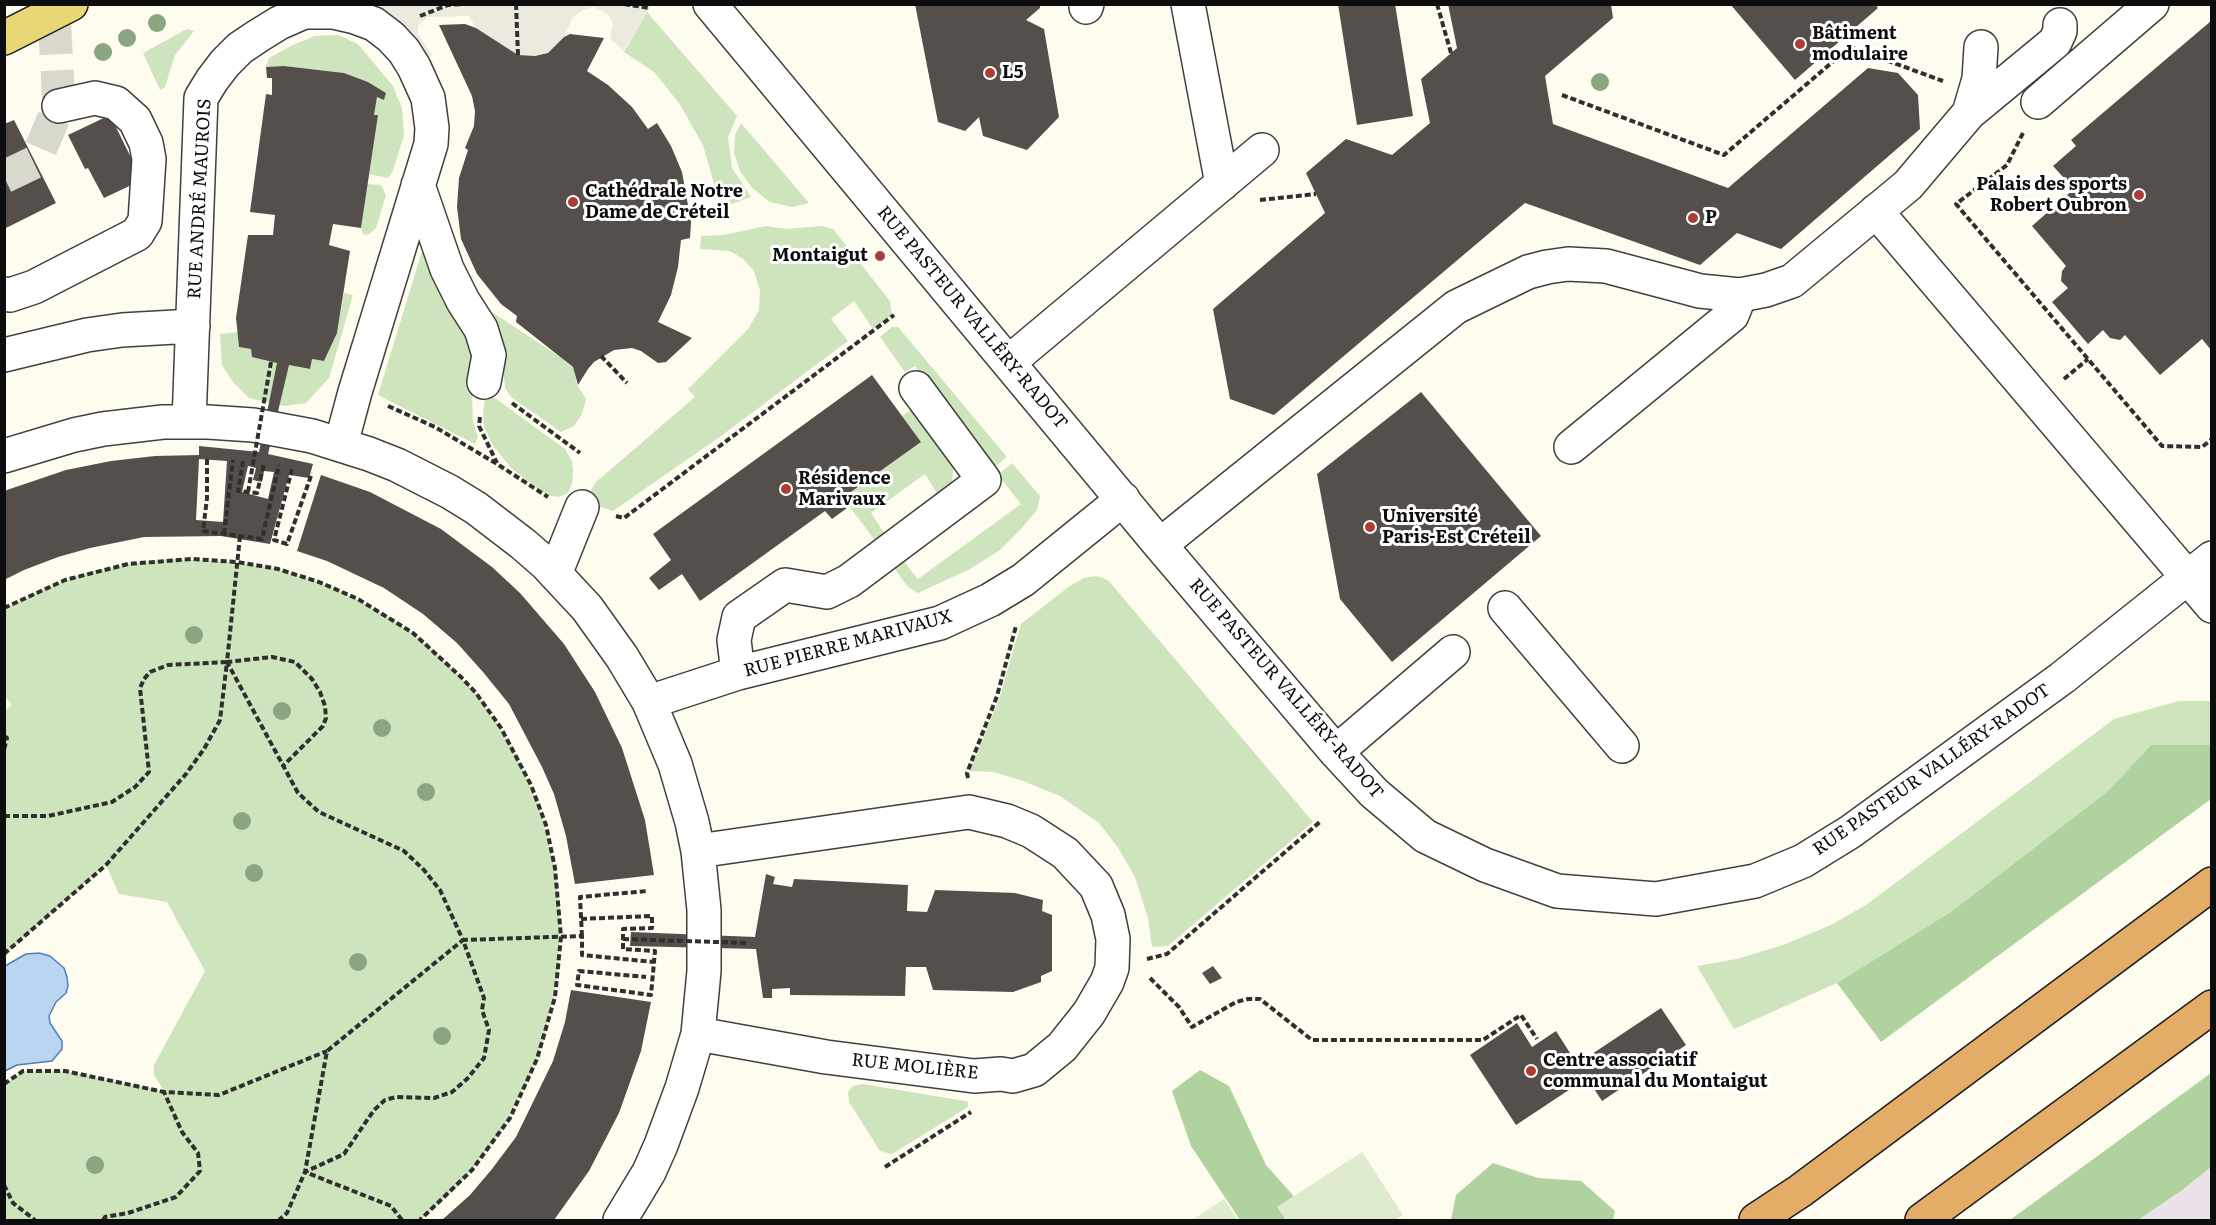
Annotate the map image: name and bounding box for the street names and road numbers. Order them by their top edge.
street label: RUE ANDRÉ MAUROIS [184,98,216,300]
street label: RUE PASTEUR VALLÉRY-RADOT [872,202,1072,434]
street label: RUE PASTEUR VALLÉRY-RADOT [1184,574,1388,804]
street label: RUE PIERRE MARIVAUX [742,606,954,682]
street label: RUE PASTEUR VALLÉRY-RADOT [1809,679,2055,861]
street label: RUE MOLIÈRE [850,1050,980,1084]

